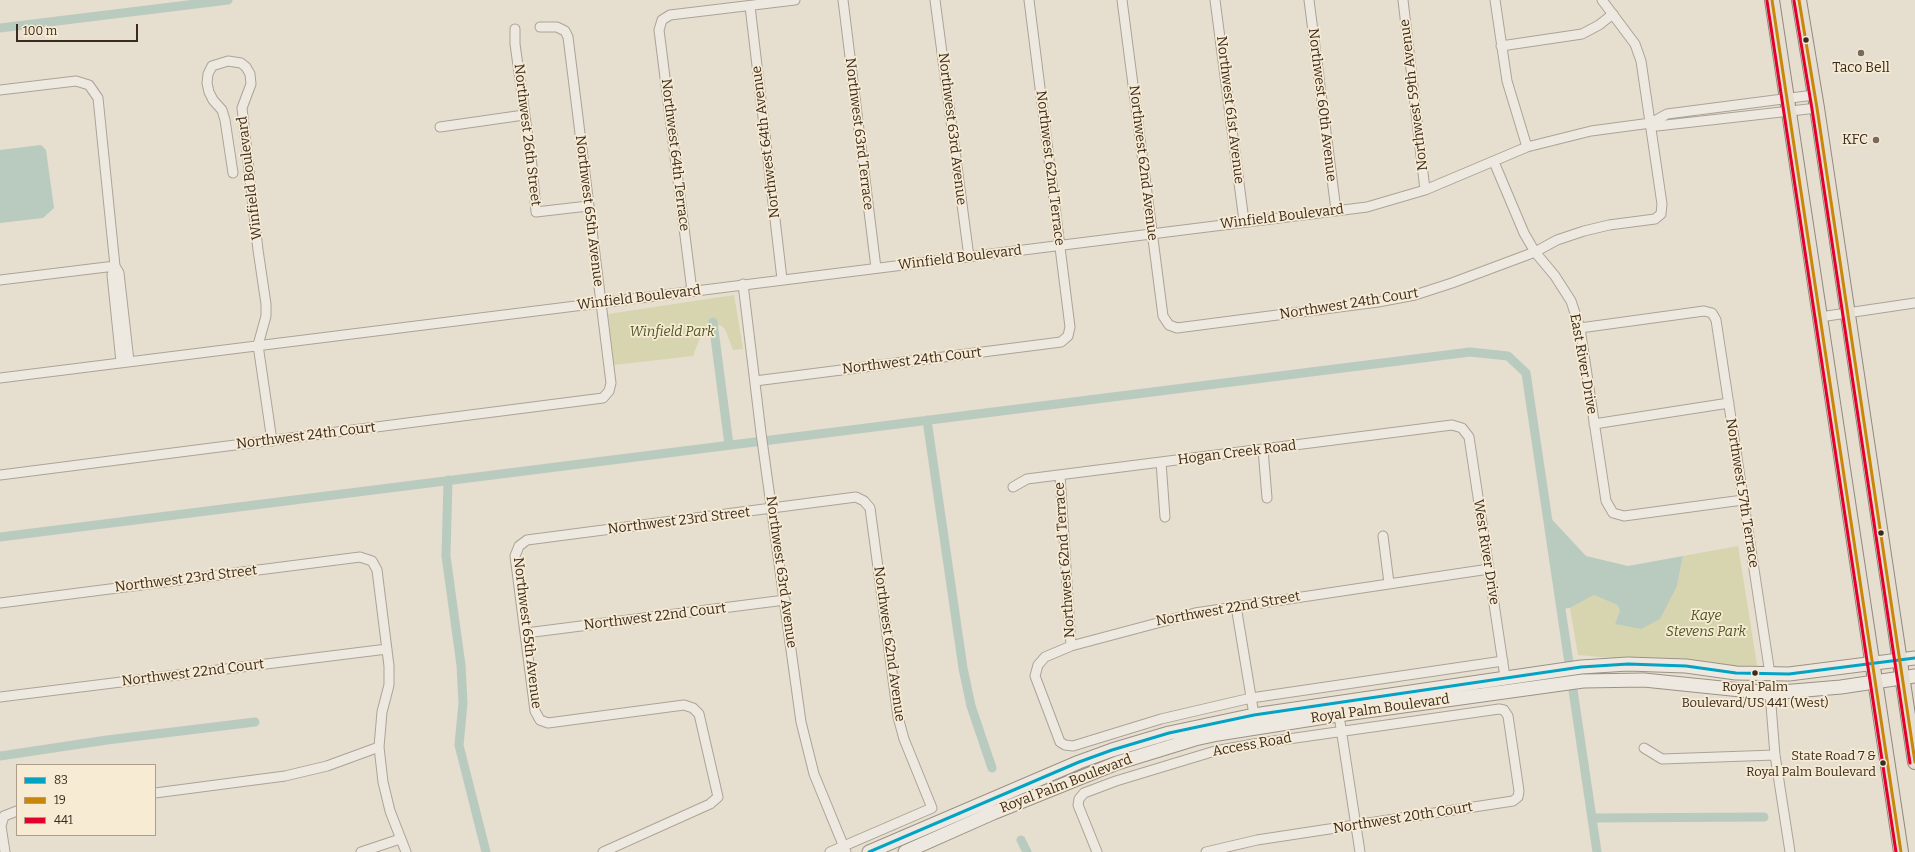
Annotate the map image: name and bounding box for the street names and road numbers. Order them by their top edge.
street label: Northwest 59th Avenue [1396,18,1432,172]
street label: Northwest 60th Avenue [1304,27,1340,183]
street label: Northwest 61st Avenue [1213,35,1247,185]
street label: Northwest 63rd Avenue [934,52,970,206]
street label: Northwest 63rd Terrace [841,57,877,211]
street label: Northwest 26th Street [510,63,544,207]
street label: Northwest 64th Avenue [748,65,784,219]
street label: Northwest 64th Terrace [657,78,693,232]
street label: Northwest 62nd Avenue [1125,84,1161,242]
street label: Northwest 62nd Terrace [1032,89,1068,247]
street label: Winfield Boulevard [234,115,266,241]
street label: Northwest 65th Avenue [571,134,607,288]
street label: Winfield Boulevard [1219,201,1345,233]
street label: Winfield Boulevard [897,242,1023,274]
street label: Winfield Boulevard [576,282,702,314]
street label: Northwest 24th Court [1278,285,1420,323]
street label: East River Drive [1566,312,1600,416]
street label: Northwest 24th Court [841,344,983,378]
street label: Northwest 57th Terrace [1722,417,1762,569]
street label: Northwest 24th Court [235,419,377,453]
street label: Hogan Creek Road [1177,437,1297,469]
street label: Northwest 62nd Terrace [1051,481,1079,639]
street label: Northwest 63rd Avenue [762,495,800,649]
street label: West River Drive [1469,498,1503,606]
street label: Northwest 23rd Street [607,504,751,538]
street label: Northwest 65th Avenue [509,556,545,710]
street label: Northwest 23rd Street [114,562,258,596]
street label: Northwest 62nd Avenue [870,565,908,723]
street label: Northwest 22nd Street [1155,588,1301,630]
street label: Northwest 22nd Court [583,600,727,634]
street label: Northwest 22nd Court [121,656,265,690]
street label: Royal Palm Boulevard [1309,691,1451,727]
street label: Access Road [1211,730,1293,760]
street label: Royal Palm Boulevard [998,751,1134,817]
street label: Northwest 20th Court [1332,799,1474,837]

